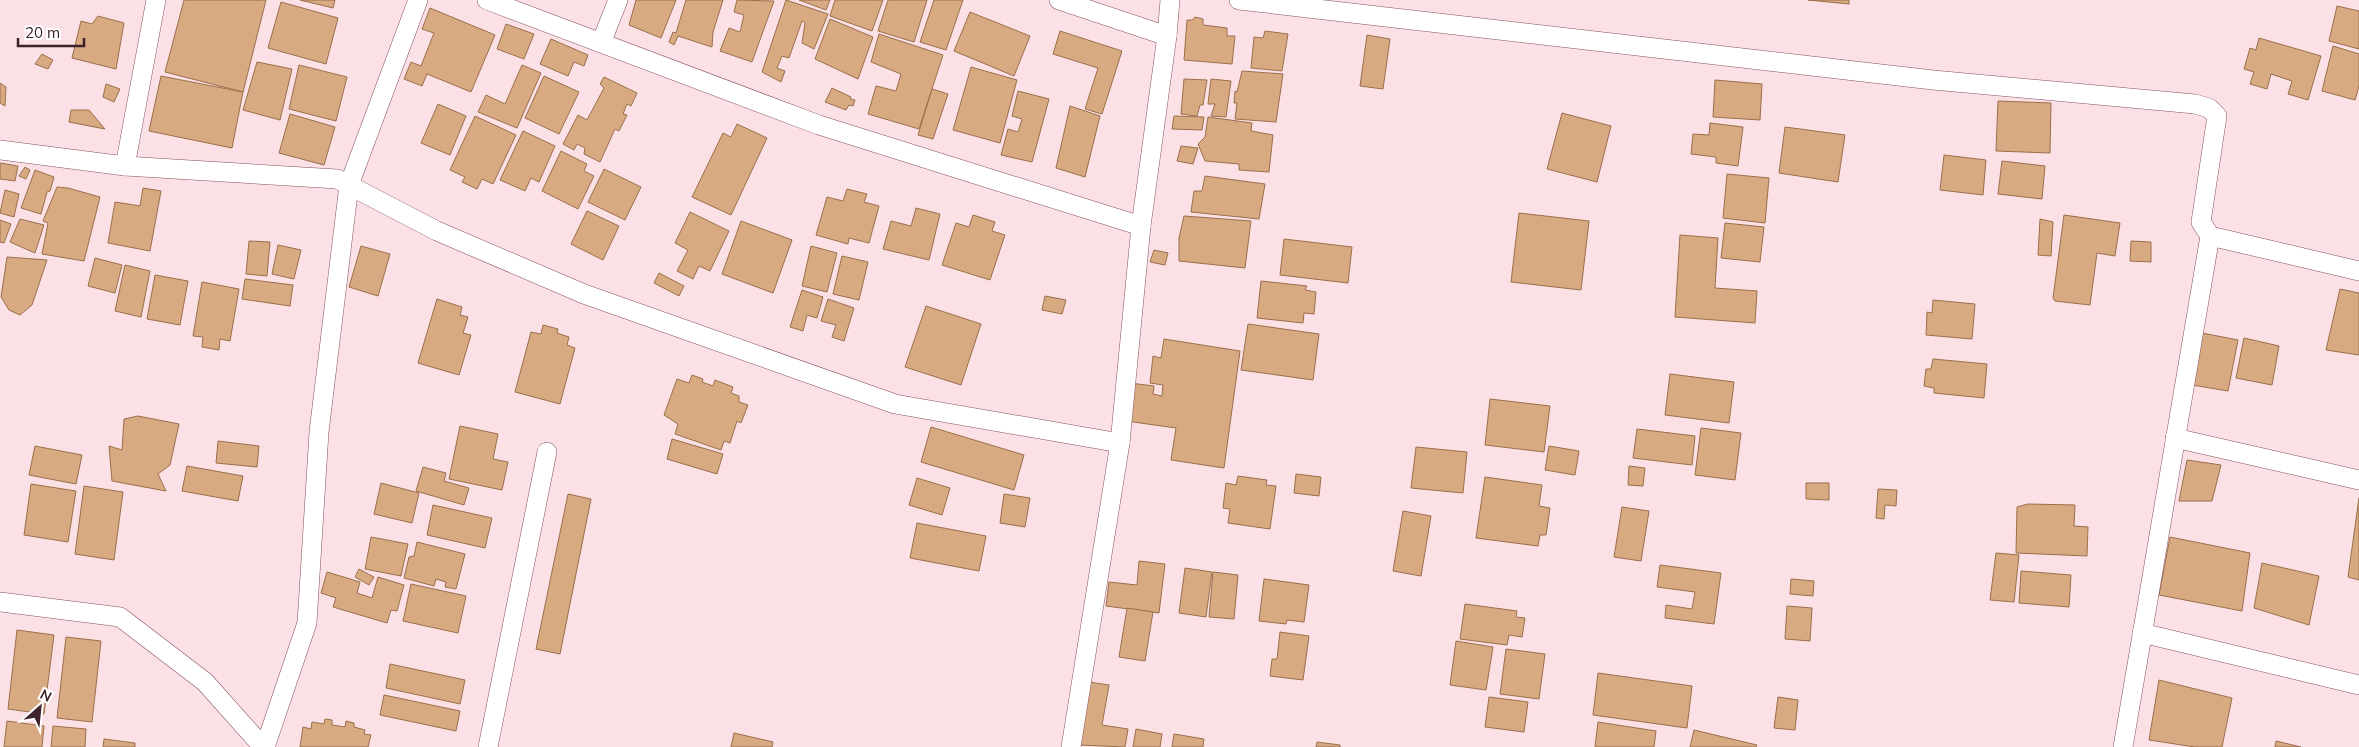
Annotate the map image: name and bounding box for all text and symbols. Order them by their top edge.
scale bar [18,15,84,47]
text: 20 m [25,23,60,42]
north arrow [15,682,65,732]
text: N [37,685,55,706]

